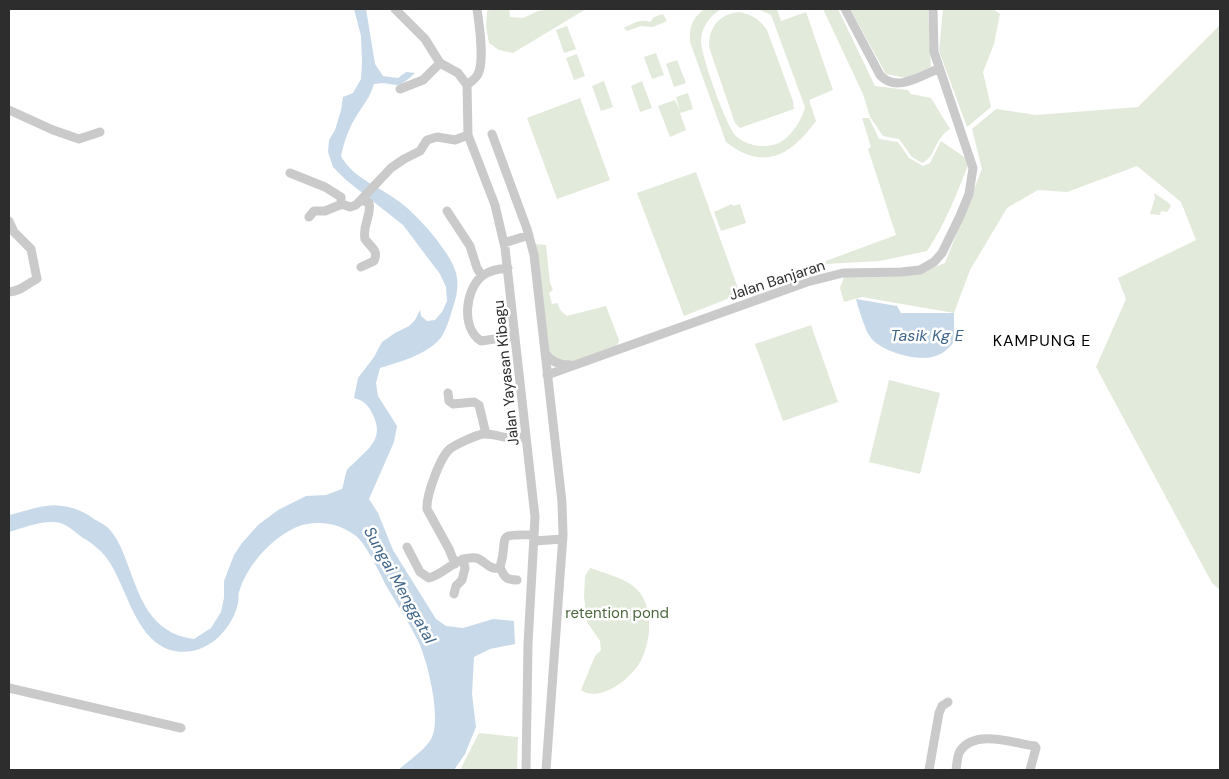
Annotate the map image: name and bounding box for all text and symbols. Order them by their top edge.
street label: Jalan Banjaran [726,255,828,305]
street label: Jalan Yayasan Kibagu [488,299,524,447]
water label: Tasik Kg E [891,325,965,346]
district label: KAMPUNG E [993,330,1091,351]
water label: Sungai Menggatal [359,523,441,648]
park label: retention pond [565,603,669,623]

